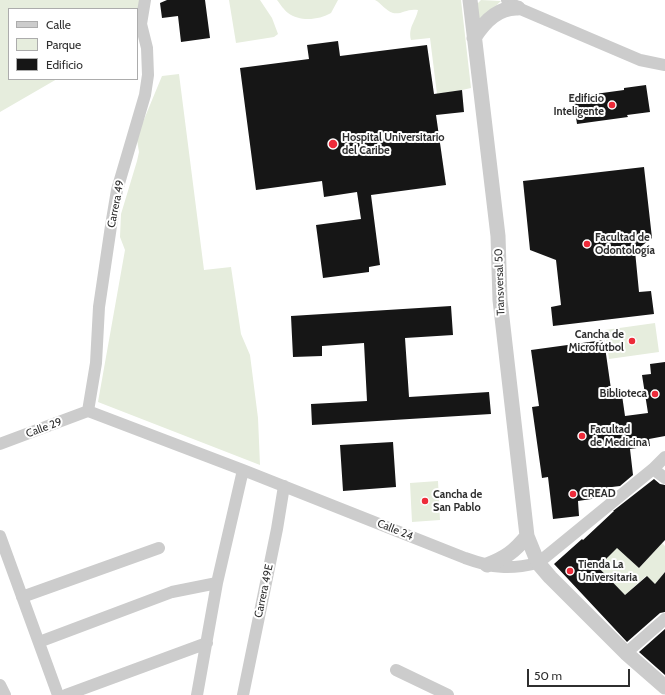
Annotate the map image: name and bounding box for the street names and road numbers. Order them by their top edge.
street label: Carrera 49 [105,179,127,229]
street label: Transversal 50 [492,248,508,316]
street label: Calle 29 [24,415,64,441]
street label: Calle 24 [375,517,415,543]
street label: Carrera 49E [252,563,276,619]

